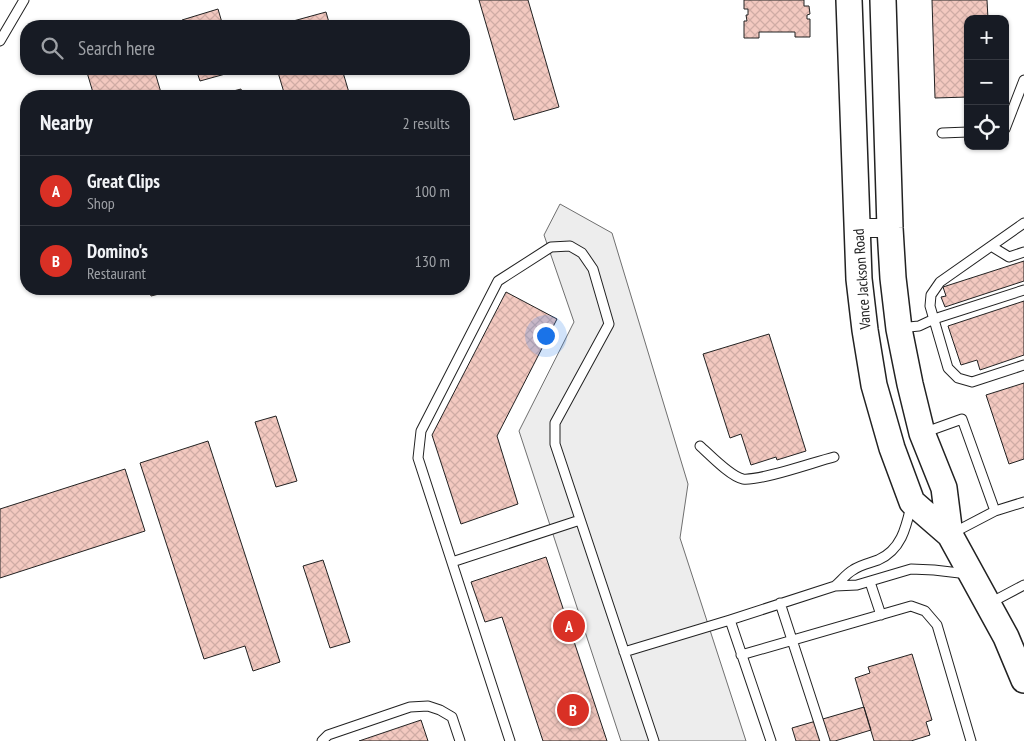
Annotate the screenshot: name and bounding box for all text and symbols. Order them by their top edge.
map controls [964,15,1009,150]
button: + [964,15,1009,60]
search box [20,20,470,75]
icon: search [38,34,66,62]
text: Search here [78,36,155,60]
button: − [964,60,1009,105]
button: locate [964,105,1009,150]
text: Nearby [40,109,93,136]
text: 2 results [403,113,450,133]
text: Great Clips [87,169,160,193]
text: A [52,181,60,201]
text: 100 m [415,181,450,201]
text: Shop [87,193,115,213]
street label: Vance Jackson Road [848,228,875,331]
text: Domino's [87,239,148,263]
text: B [52,251,60,271]
text: 130 m [415,251,450,271]
text: Restaurant [87,263,146,283]
your location [533,323,559,349]
pin: A [553,607,585,645]
pin: B [557,691,589,729]

